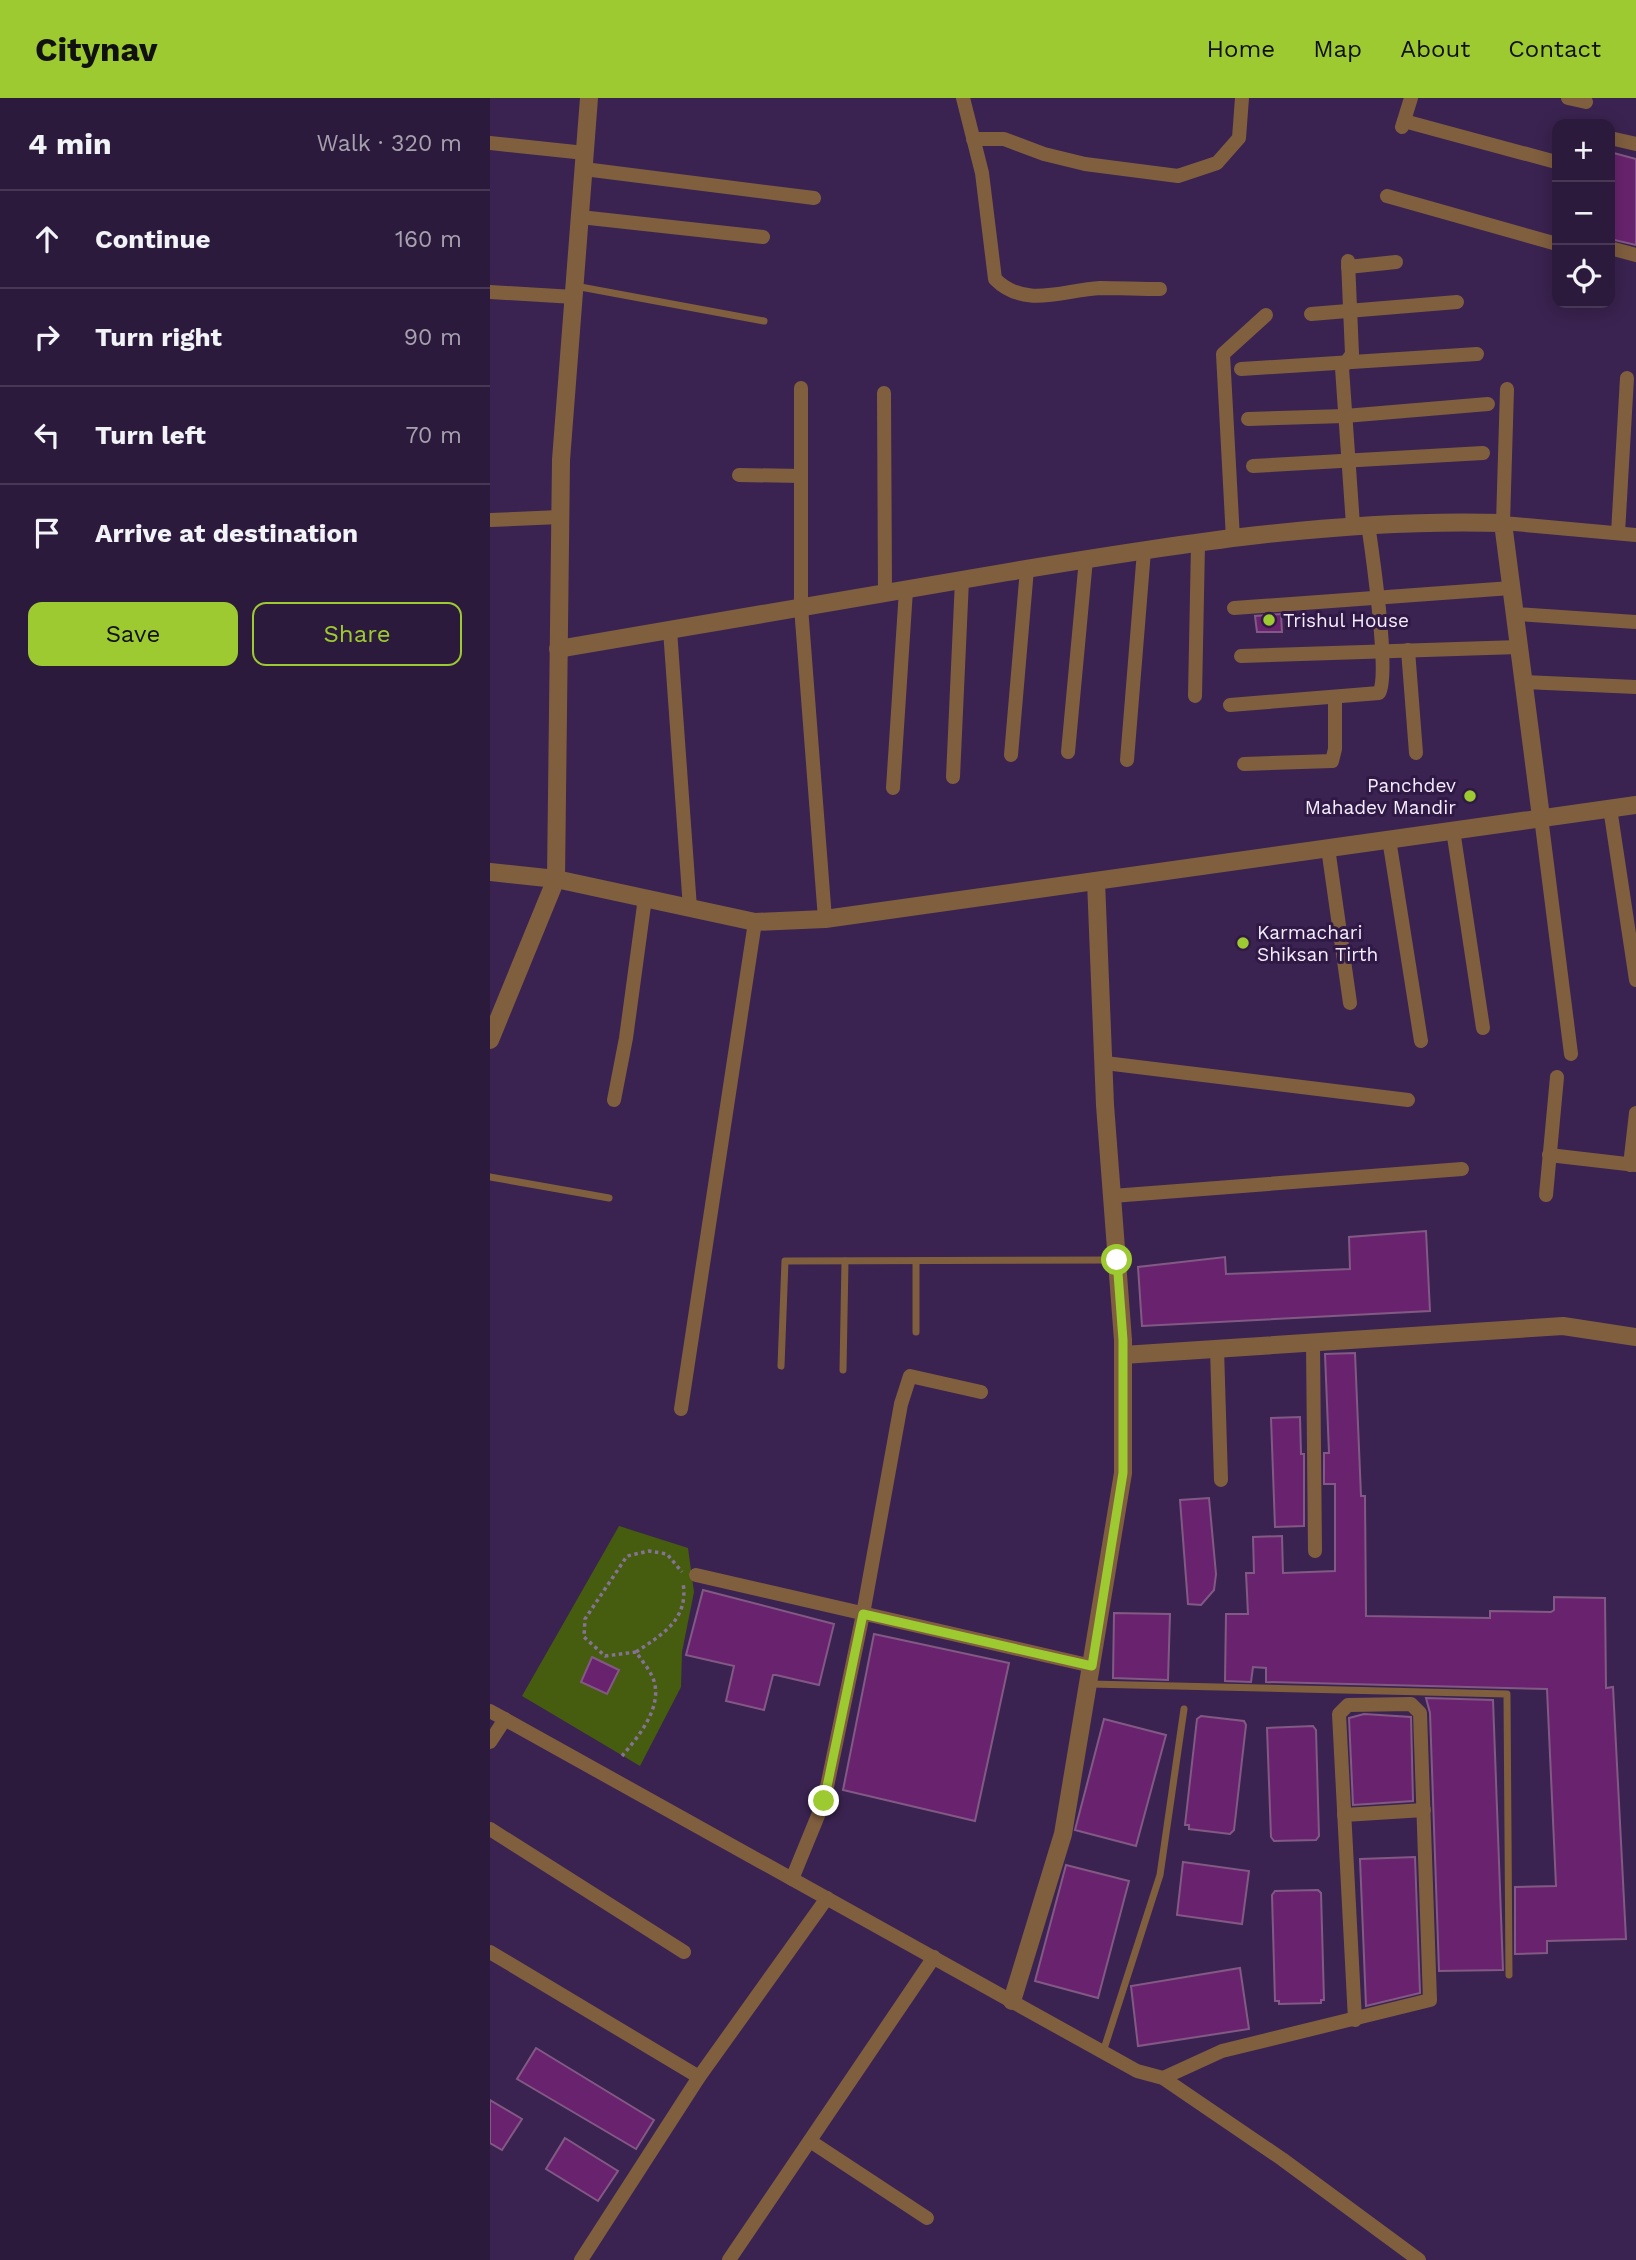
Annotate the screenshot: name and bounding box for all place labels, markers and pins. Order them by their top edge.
place label: Trishul House [1283,609,1409,632]
marker: Trishul House [1261,612,1277,628]
place label: Panchdev Mahadev Mandir [1305,774,1456,819]
marker: Panchdev Mahadev Mandir [1462,788,1478,804]
place label: Karmachari Shiksan Tirth [1257,921,1378,966]
marker: Karmachari Shiksan Tirth [1235,935,1251,951]

